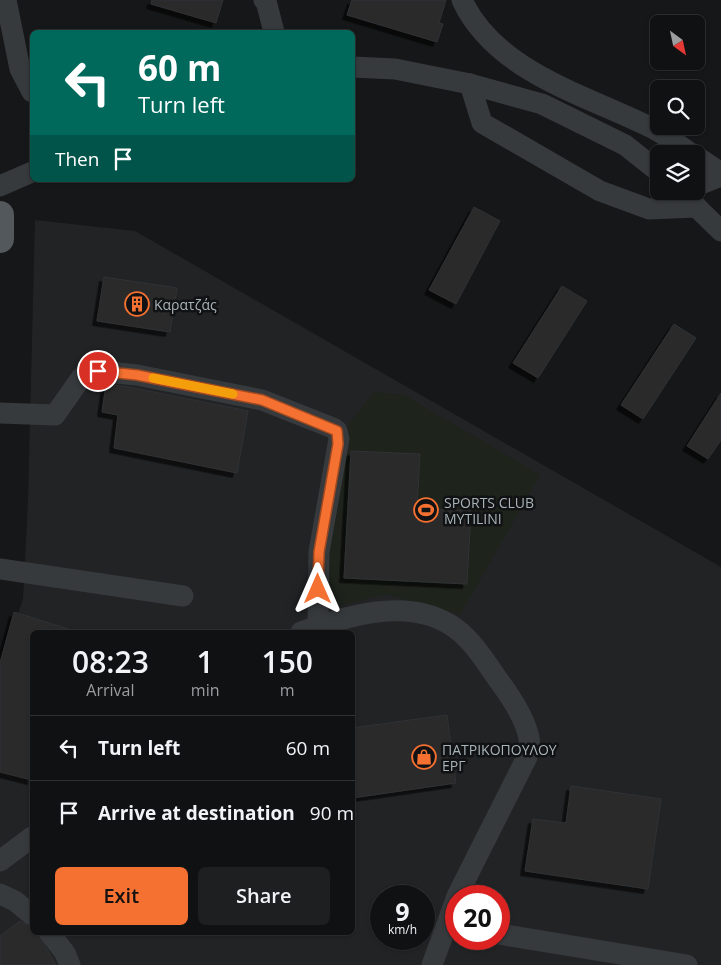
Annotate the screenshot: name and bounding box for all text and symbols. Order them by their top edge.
north arrow [650,15,705,70]
map controls [650,15,705,200]
text: 60 m [138,44,221,91]
icon: left [55,50,120,115]
button: search [650,80,705,135]
text: Turn left [138,89,225,119]
icon: arrive [109,145,137,173]
button: layers [650,145,705,200]
text: Then [55,146,99,172]
building icon: Καρατζάς [124,291,150,317]
place label: Καρατζάς [154,295,217,314]
pin [77,350,119,392]
icon: arrive [84,357,112,385]
place label: SPORTS CLUB MYTILINI [444,493,534,528]
sports icon: SPORTS CLUB MYTILINI [413,497,439,523]
position arrow [291,562,343,614]
text: 08:23 [72,641,149,682]
text: 1 [197,641,214,682]
text: 150 [262,641,313,682]
text: Arrival [86,679,135,701]
text: min [191,679,220,701]
text: m [280,679,295,701]
icon: left [55,734,83,762]
text: Turn left [98,735,180,761]
text: 60 m [286,735,330,761]
place label: ΠΑΤΡΙΚΟΠΟΥΛΟΥ ΕΡΓ [442,740,557,775]
shop icon: ΠΑΤΡΙΚΟΠΟΥΛΟΥ ΕΡΓ [411,744,437,770]
icon: arrive [55,799,83,827]
text: Arrive at destination [98,800,295,826]
text: 90 m [310,800,354,826]
button: Exit [55,867,188,925]
button: Share [198,867,330,925]
speed limit sign: 20 [445,885,510,950]
text: 9 [395,894,410,928]
text: km/h [388,921,417,938]

